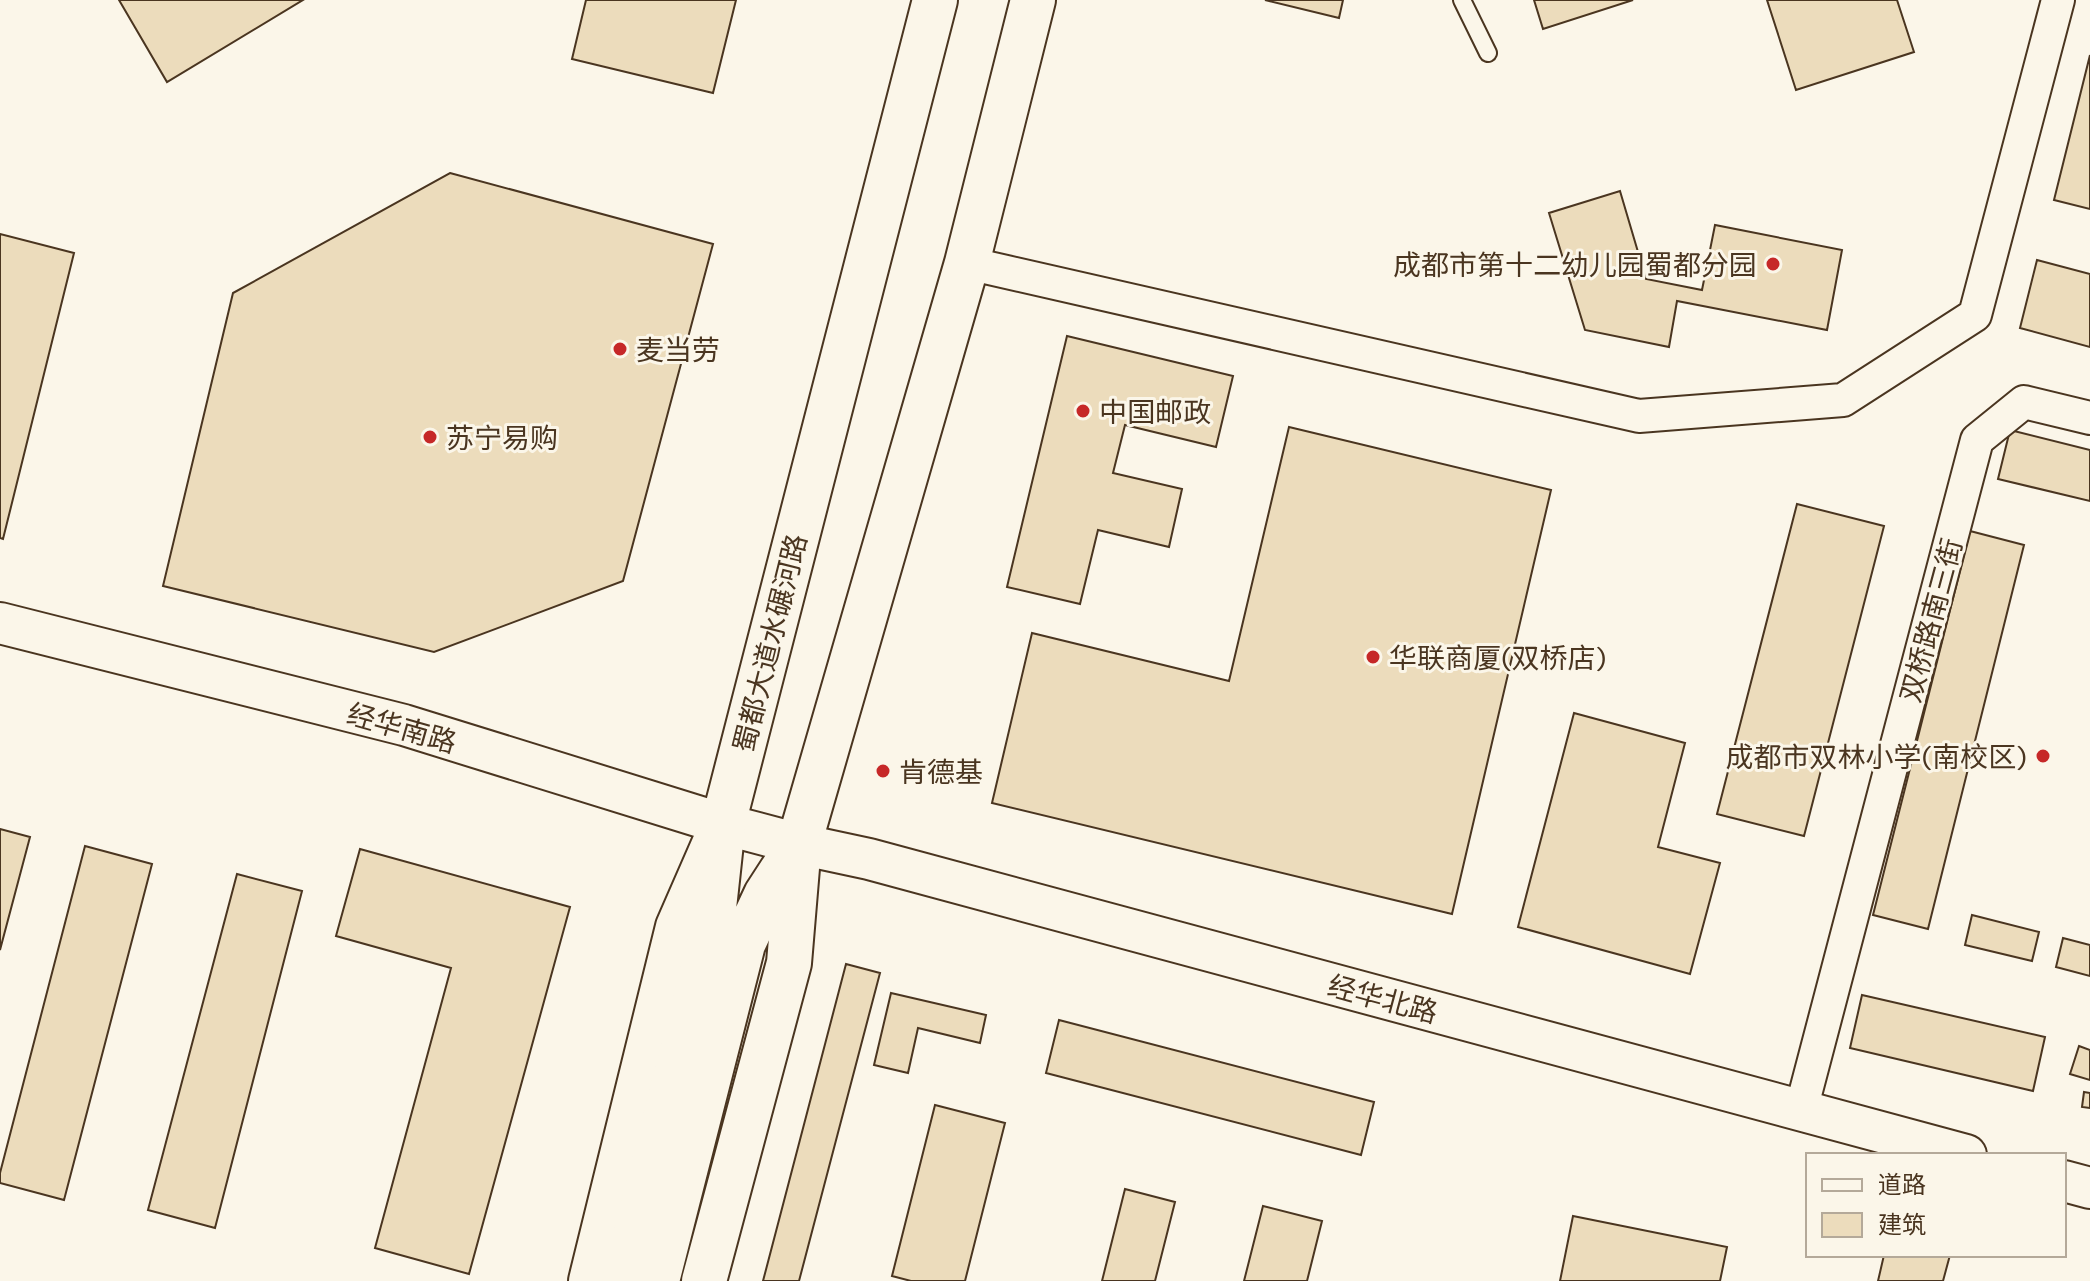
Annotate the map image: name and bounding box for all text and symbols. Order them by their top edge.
place label: 成都市第十二幼儿园蜀都分园 [1393,247,1757,281]
marker: 成都市第十二幼儿园蜀都分园 [1764,255,1782,273]
place label: 麦当劳 [636,332,720,366]
marker: 麦当劳 [611,340,629,358]
place label: 中国邮政 [1099,394,1211,428]
marker: 中国邮政 [1074,402,1092,420]
place label: 苏宁易购 [446,420,558,454]
marker: 苏宁易购 [421,428,439,446]
street label: 蜀都大道水碾河路 [725,530,813,756]
street label: 双桥路南三街 [1892,534,1968,706]
place label: 华联商厦(双桥店) [1389,640,1607,674]
marker: 华联商厦(双桥店) [1364,648,1382,666]
street label: 经华南路 [343,695,461,759]
place label: 成都市双林小学(南校区) [1725,739,2027,773]
marker: 成都市双林小学(南校区) [2034,747,2052,765]
place label: 肯德基 [899,754,983,788]
marker: 肯德基 [874,762,892,780]
street label: 经华北路 [1325,967,1441,1029]
legend [1806,1153,2066,1257]
text: 道路 [1878,1169,1926,1198]
text: 建筑 [1878,1209,1926,1238]

